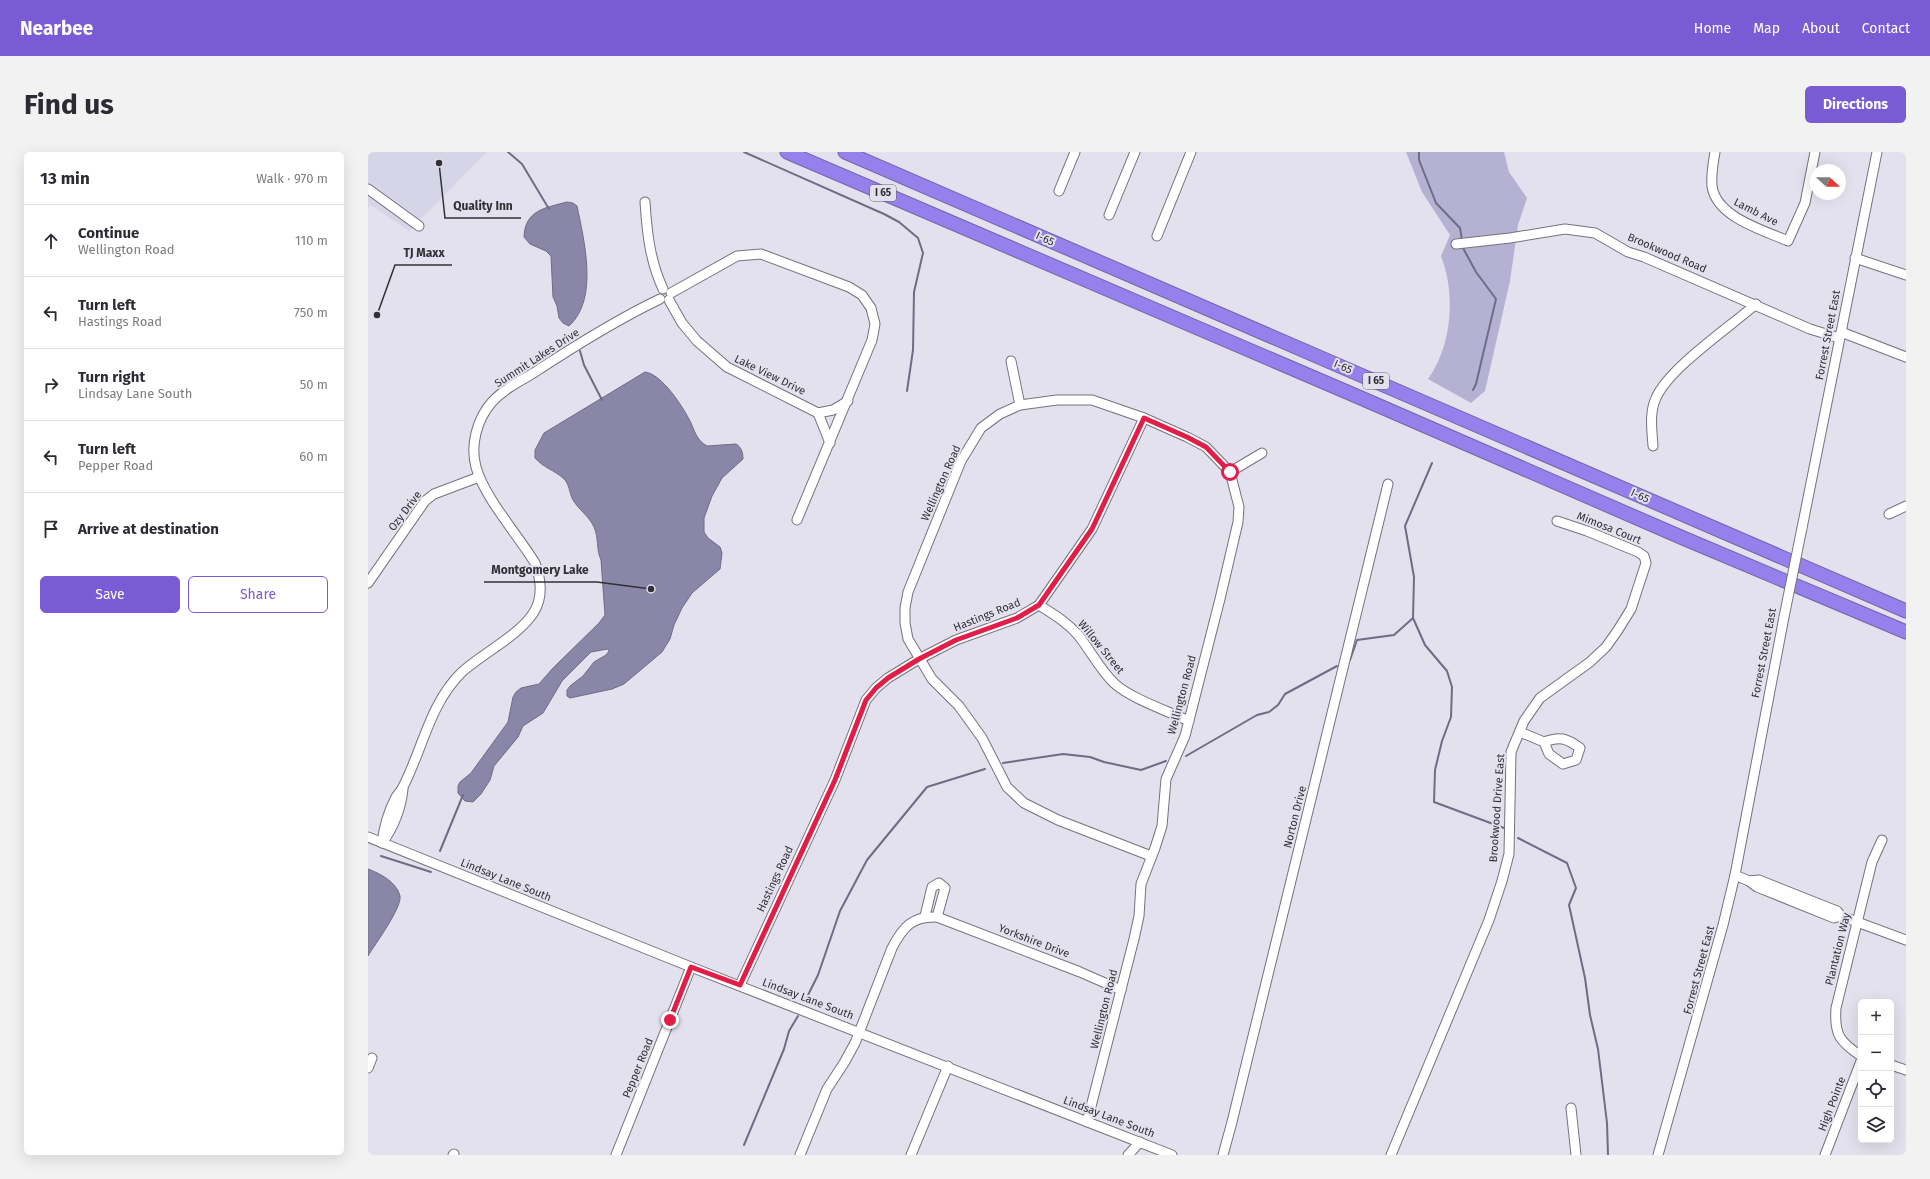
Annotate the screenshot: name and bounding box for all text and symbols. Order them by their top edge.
text: Nearbee [20,17,93,40]
text: Home [1694,20,1731,37]
text: Map [1753,20,1780,37]
text: About [1802,20,1840,37]
text: Contact [1862,20,1910,37]
button: Directions [1805,86,1906,123]
text: Find us [24,88,114,121]
north arrow [1810,164,1846,200]
text: 13 min [40,168,90,189]
text: Walk · 970 m [256,171,328,186]
road number: I 65 [870,185,896,201]
callout: Quality Inn [445,194,521,218]
street label: Lamb Ave [1732,195,1780,229]
text: Quality Inn [453,199,513,213]
text: Continue [78,224,139,242]
street label: I-65 [1034,229,1057,249]
icon: ahead [40,230,62,252]
street label: Brookwood Road [1625,230,1709,276]
text: 110 m [295,233,328,248]
callout: TJ Maxx [395,241,452,265]
text: Wellington Road [78,242,175,257]
text: TJ Maxx [403,246,445,260]
street label: Forrest Street East [1813,289,1843,381]
text: Turn left [78,296,136,314]
icon: left [40,302,62,324]
text: 750 m [294,305,328,320]
text: Hastings Road [78,314,162,329]
street label: Summit Lakes Drive [492,326,582,390]
street label: Lake View Drive [732,352,808,398]
street label: I-65 [1332,357,1355,377]
text: Turn right [78,368,145,386]
road number: I 65 [1363,373,1389,389]
icon: right [40,374,62,396]
text: 50 m [300,377,328,392]
text: Lindsay Lane South [78,386,192,401]
text: Turn left [78,440,136,458]
street label: Wellington Road [918,443,964,523]
icon: left [40,446,62,468]
text: 60 m [299,449,328,464]
text: Pepper Road [78,458,153,473]
route start [1221,463,1239,481]
street label: I-65 [1629,486,1652,506]
street label: Ozy Drive [386,489,424,533]
street label: Mimosa Court [1575,509,1643,547]
icon: arrive [40,518,62,540]
text: Arrive at destination [78,520,219,538]
callout: Montgomery Lake [484,558,597,582]
text: Montgomery Lake [491,563,589,577]
button: Save [40,576,180,613]
button: Share [188,576,328,613]
street label: Hastings Road [952,596,1022,634]
street label: Forrest Street East [1749,607,1779,699]
street label: Willow Street [1075,617,1127,677]
street label: Wellington Road [1165,654,1199,736]
street label: Brookwood Drive East [1487,753,1507,863]
street label: Norton Drive [1281,785,1309,849]
street label: Hastings Road [754,844,796,914]
street label: Lindsay Lane South [459,856,553,904]
street label: Plantation Way [1823,911,1853,987]
street label: Yorkshire Drive [997,921,1071,961]
street label: Forrest Street East [1681,924,1717,1016]
street label: Wellington Road [1088,968,1120,1050]
street label: Lindsay Lane South [761,976,855,1022]
map controls [1858,999,1894,1143]
button: + [1858,999,1894,1035]
route end [661,1011,679,1029]
button: − [1858,1035,1894,1071]
street label: Pepper Road [620,1036,656,1100]
button: locate [1858,1071,1894,1107]
street label: High Pointe [1816,1075,1848,1133]
street label: Lindsay Lane South [1062,1094,1156,1140]
button: layers [1858,1107,1894,1143]

